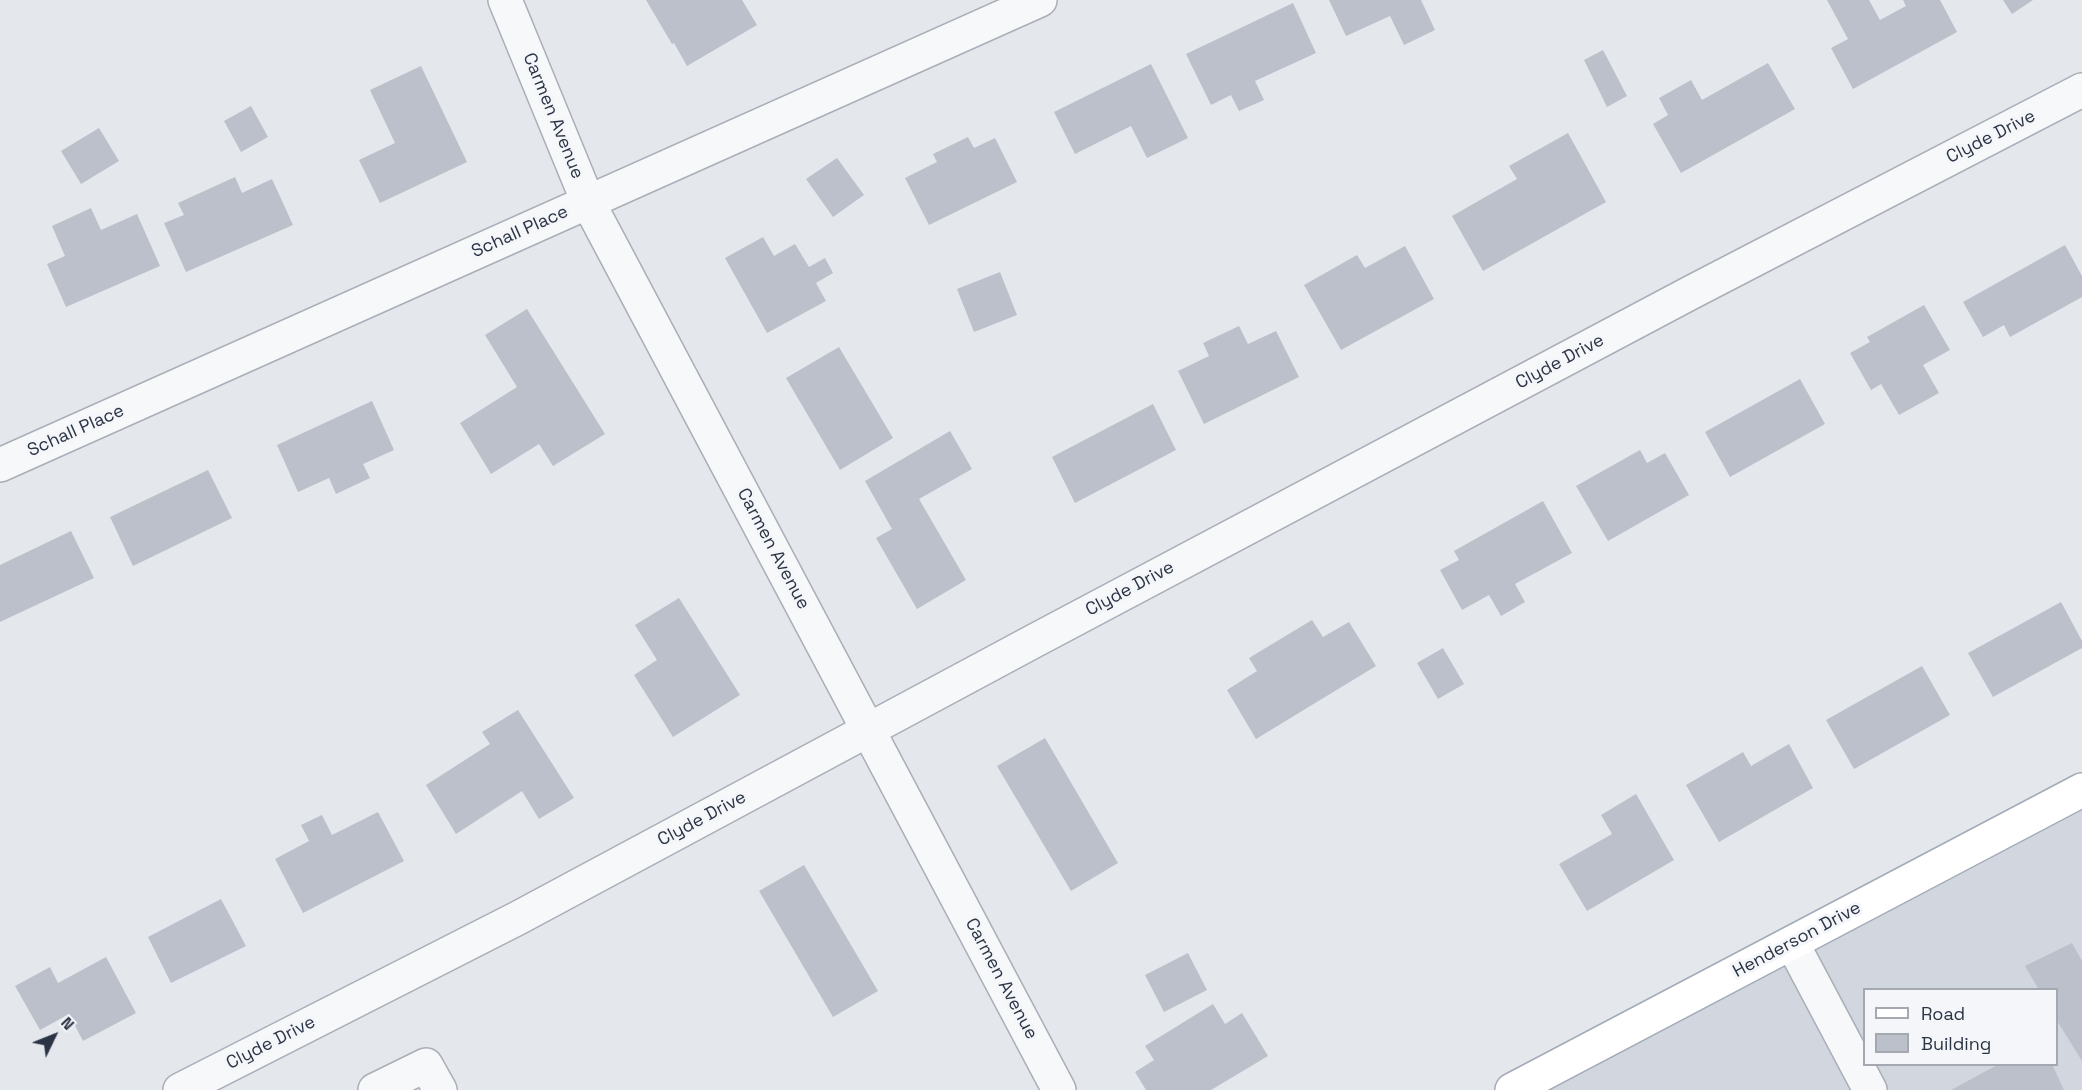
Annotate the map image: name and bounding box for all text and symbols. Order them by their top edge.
street label: Carmen Avenue [518,50,588,182]
street label: Clyde Drive [1943,105,2039,169]
street label: Schall Place [468,201,572,263]
street label: Clyde Drive [1512,330,1608,394]
street label: Schall Place [24,400,128,462]
street label: Carmen Avenue [732,485,814,613]
street label: Clyde Drive [1082,557,1178,621]
street label: Clyde Drive [654,787,750,851]
street label: Henderson Drive [1729,897,1865,983]
street label: Carmen Avenue [960,915,1042,1043]
legend [1863,988,2058,1066]
text: Road [1921,1002,1965,1025]
north arrow [24,1006,84,1066]
street label: Clyde Drive [223,1011,319,1075]
text: N [56,1012,79,1034]
text: Building [1921,1032,1991,1055]

